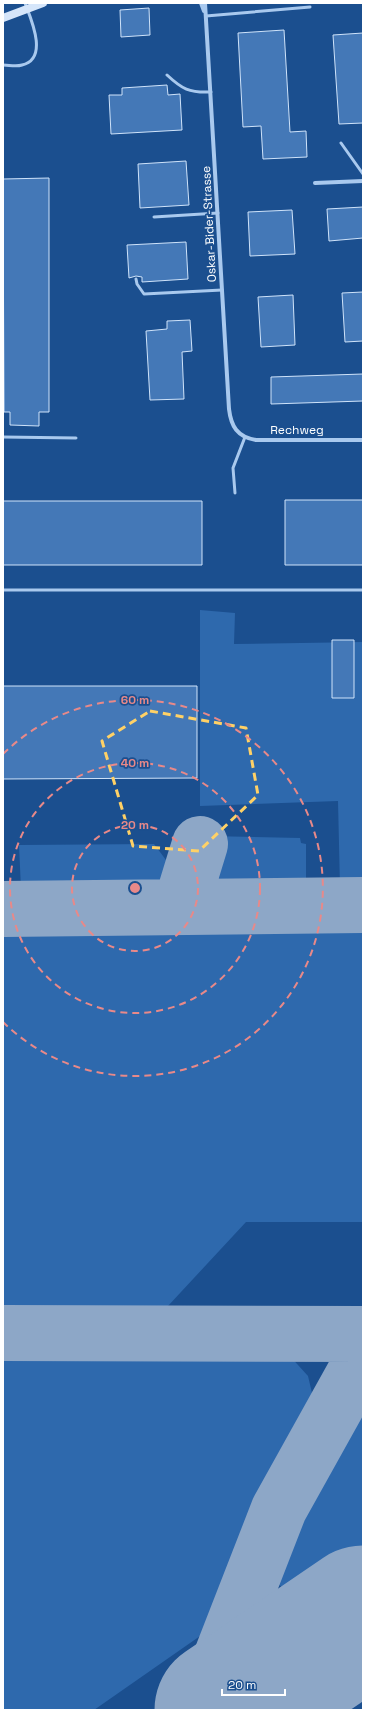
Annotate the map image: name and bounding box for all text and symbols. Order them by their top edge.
street label: Oskar-Bider-Strasse [198,165,220,283]
street label: Rechweg [270,422,324,438]
text: 60 m [121,692,149,708]
text: 40 m [121,755,149,771]
text: 20 m [121,817,149,833]
centre of rings [128,881,142,895]
scale bar [222,1671,285,1697]
text: 20 m [228,1677,256,1693]

